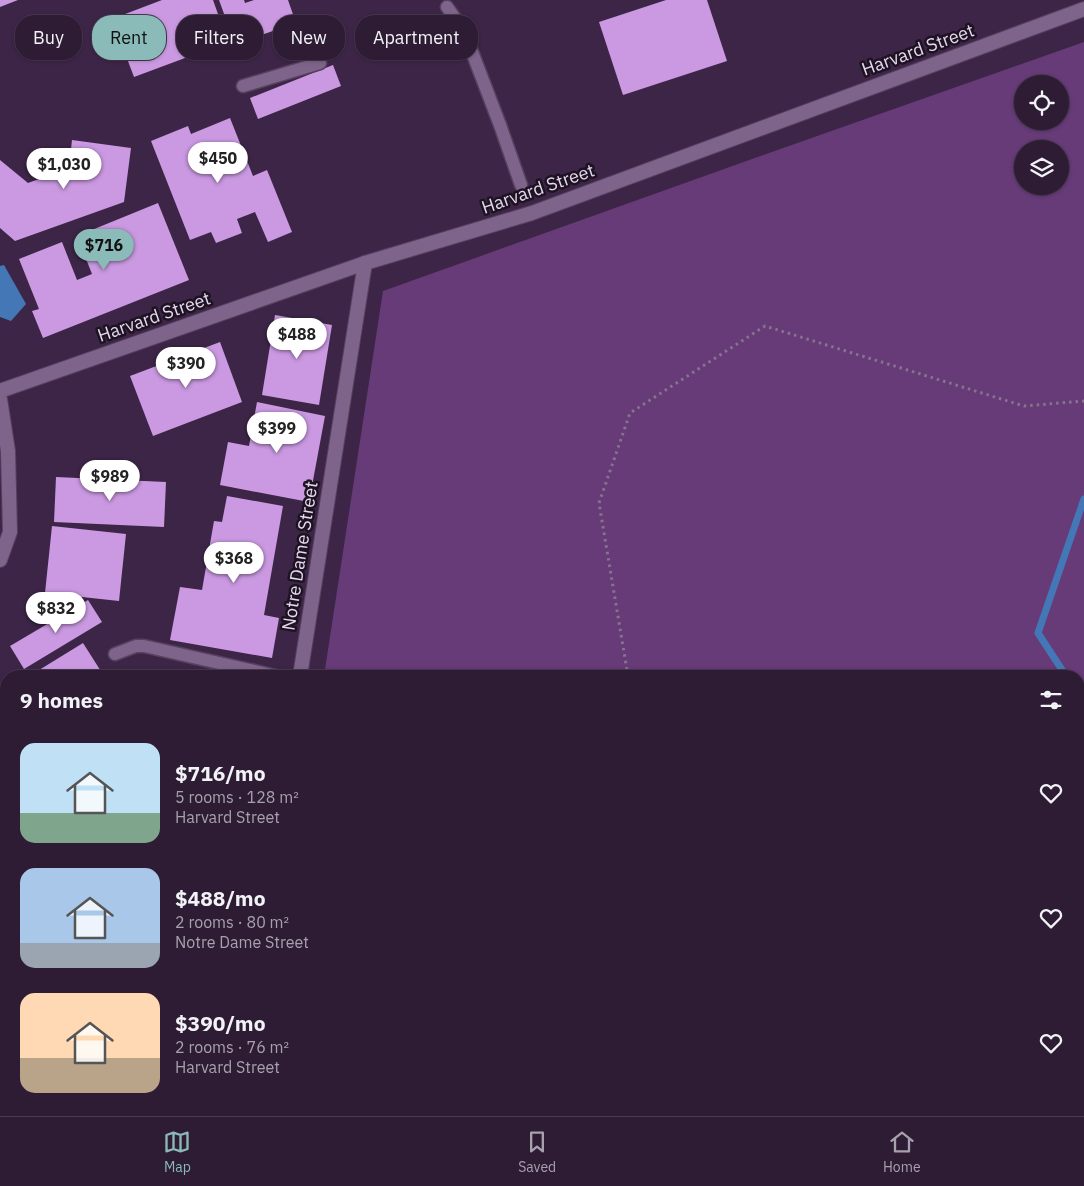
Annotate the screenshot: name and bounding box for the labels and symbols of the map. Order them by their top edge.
street label: Harvard Street [858,19,977,81]
pin: $450 [188,142,248,184]
pin: $1,030 [23,148,105,190]
street label: Harvard Street [478,158,597,219]
pin: $716 [74,228,134,271]
street label: Harvard Street [94,286,213,347]
pin: $488 [267,318,327,360]
pin: $390 [156,346,216,389]
pin: $399 [247,412,307,454]
pin: $989 [80,460,140,502]
street label: Notre Dame Street [276,480,323,632]
pin: $368 [204,542,264,584]
pin: $832 [26,592,86,634]

